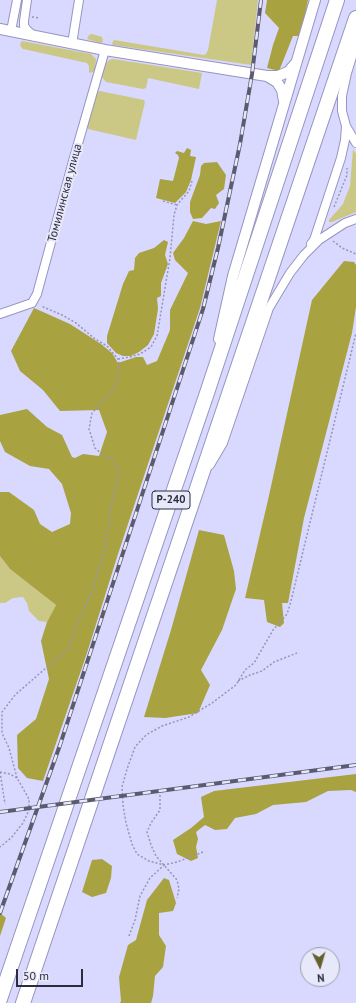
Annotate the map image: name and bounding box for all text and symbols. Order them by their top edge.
street label: Томилинская улица [45,142,85,244]
road number: Р-240 [152,491,190,509]
north arrow [300,947,340,987]
scale bar [18,961,85,987]
text: 50 m [23,968,49,983]
text: N [317,971,325,985]

